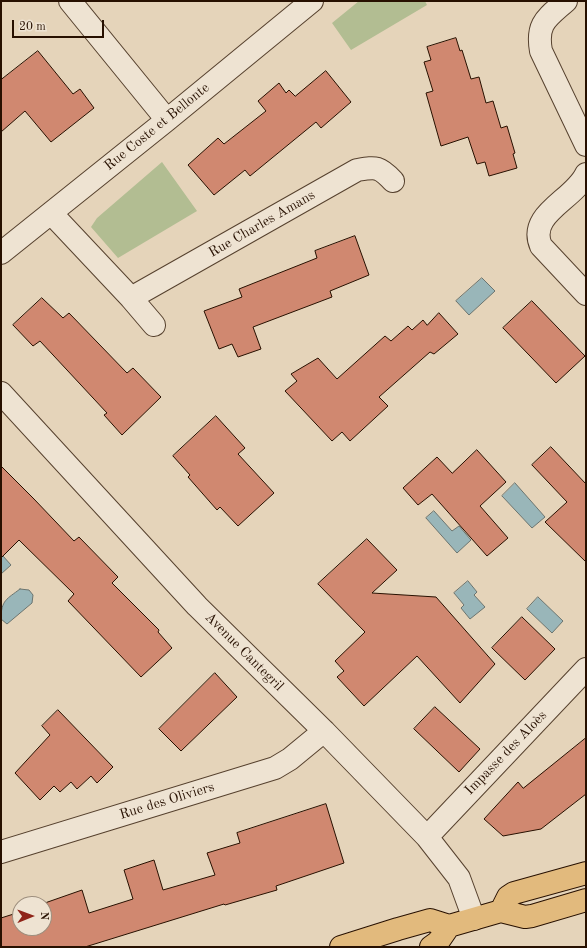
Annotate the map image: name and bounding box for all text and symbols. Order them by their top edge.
scale bar [14,12,106,38]
text: 20 m [19,21,46,33]
street label: Rue Coste et Bellonte [101,79,213,175]
street label: Rue Charles Amans [206,187,318,261]
street label: Avenue Cantegril [201,609,287,695]
street label: Impasse des Aloès [461,707,551,799]
street label: Rue des Oliviers [117,779,217,823]
north arrow [12,896,52,936]
text: N [38,912,49,920]

